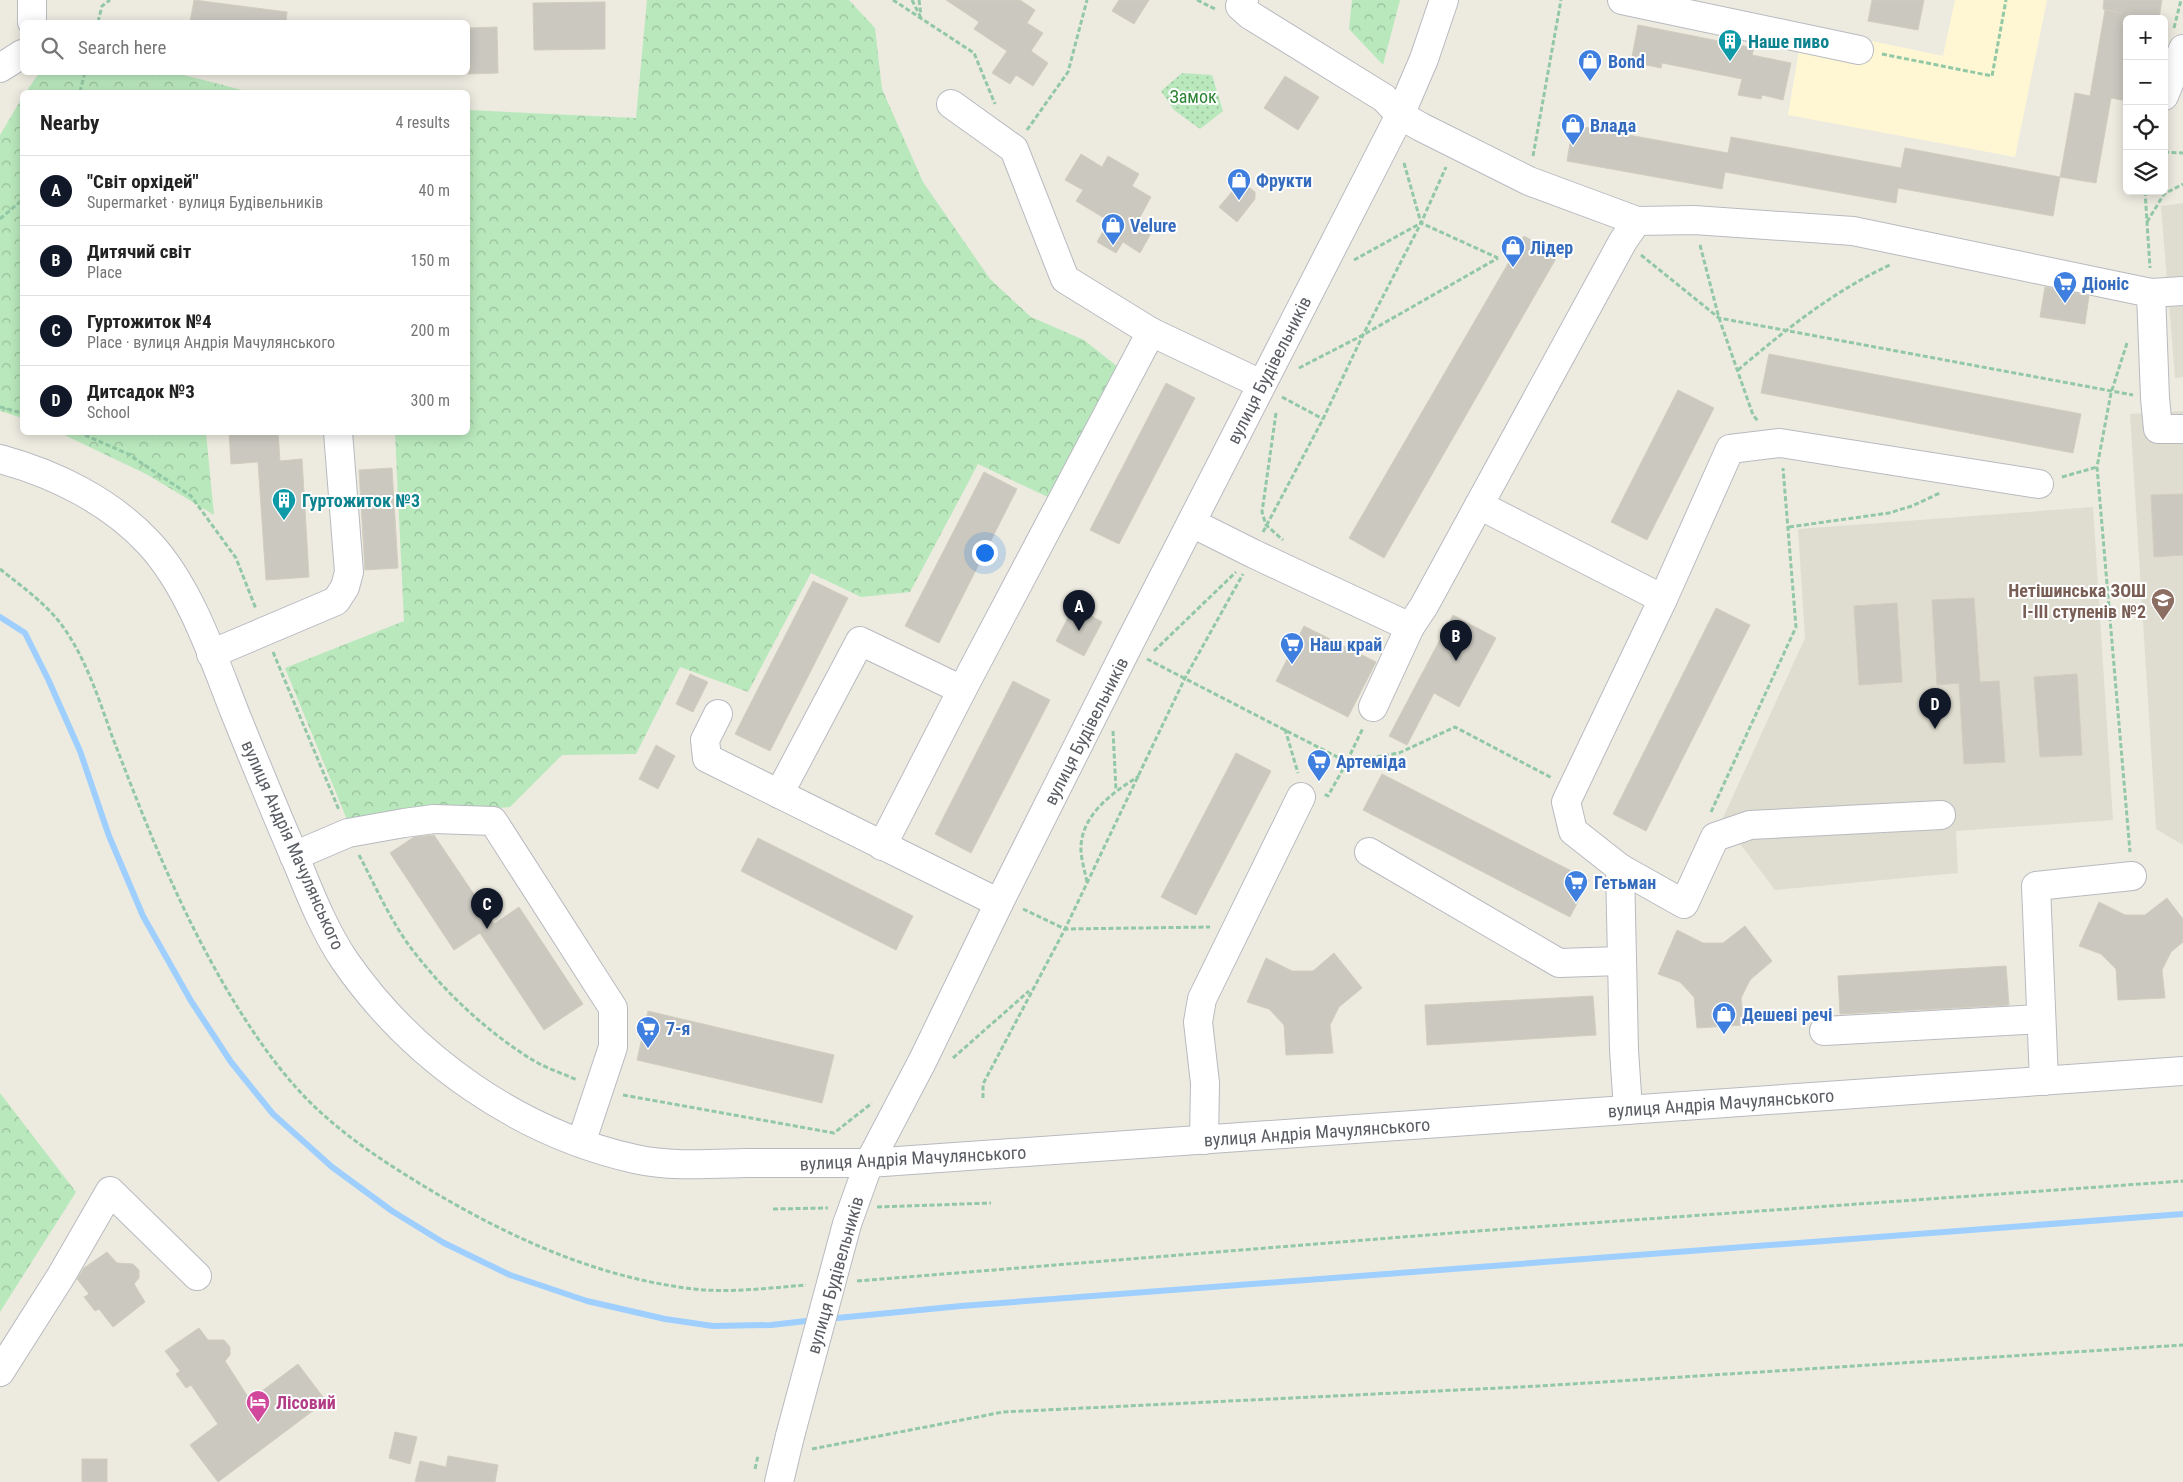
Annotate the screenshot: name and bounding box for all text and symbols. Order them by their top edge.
map controls [2123,15,2168,195]
button: + [2123,15,2168,60]
search box [20,20,470,75]
building icon: Наше пиво [1717,28,1743,62]
place label: Наше пиво [1748,31,1829,52]
icon: search [38,34,66,62]
text: Search here [78,36,166,59]
shop icon: Bond [1577,48,1603,82]
place label: Bond [1608,51,1645,72]
button: − [2123,60,2168,105]
park label: Замок [1169,86,1217,107]
button: locate [2123,105,2168,150]
text: Nearby [40,111,99,135]
shop icon: Влада [1560,112,1586,146]
text: 4 results [395,113,450,132]
place label: Влада [1590,115,1636,136]
button: layers [2123,150,2168,195]
shop icon: Фрукти [1226,167,1252,201]
text: "Світ орхідей" [87,170,199,193]
place label: Фрукти [1256,170,1312,191]
text: A [51,181,61,200]
text: 40 m [418,181,450,200]
text: Supermarket · вулиця Будівельників [87,193,323,212]
shop icon: Velure [1100,212,1126,246]
place label: Velure [1130,215,1177,236]
shop icon: Лідер [1500,234,1526,268]
place label: Лідер [1530,237,1573,258]
text: Дитячий світ [87,240,191,263]
text: B [52,251,60,270]
text: 150 m [411,251,450,270]
text: Place [87,263,122,282]
supermarket icon: Діоніс [2052,270,2078,304]
place label: Діоніс [2082,273,2129,294]
street label: вулиця Будівельників [1223,293,1315,447]
text: Гуртожиток №4 [87,310,212,333]
text: C [51,321,61,340]
text: 200 m [411,321,450,340]
text: Place · вулиця Андрія Мачулянського [87,333,335,352]
text: Дитсадок №3 [87,380,195,403]
text: D [51,391,61,410]
text: 300 m [411,391,450,410]
text: School [87,403,130,422]
building icon: Гуртожиток №3 [271,487,297,521]
place label: Гуртожиток №3 [302,490,420,511]
your location [972,540,998,566]
place label: Нетішинська ЗОШ І-ІІІ ступенів №2 [2008,580,2146,622]
school or university icon: Нетішинська ЗОШ І-ІІІ ступенів №2 [2150,587,2176,621]
pin: A [1063,590,1095,631]
pin: B [1440,620,1472,661]
supermarket icon: Наш край [1279,631,1305,665]
place label: Наш край [1310,634,1382,655]
street label: вулиця Будівельників [1040,654,1132,808]
pin: D [1919,688,1951,729]
street label: вулиця Андрія Мачулянського [237,737,349,953]
supermarket icon: Артеміда [1306,748,1332,782]
place label: Артеміда [1336,751,1406,772]
supermarket icon: Гетьман [1563,869,1589,903]
place label: Гетьман [1594,872,1656,893]
pin: C [471,888,503,929]
shop icon: Дешеві речі [1711,1001,1737,1035]
place label: Дешеві речі [1742,1004,1833,1025]
supermarket icon: 7-я [635,1015,661,1049]
place label: 7-я [666,1018,690,1039]
street label: вулиця Андрія Мачулянського [1607,1085,1835,1121]
street label: вулиця Андрія Мачулянського [1203,1114,1431,1150]
street label: вулиця Андрія Мачулянського [799,1142,1027,1174]
street label: вулиця Будівельників [802,1194,868,1356]
hotel icon: Лісовий [245,1389,271,1423]
place label: Лісовий [276,1392,336,1413]

